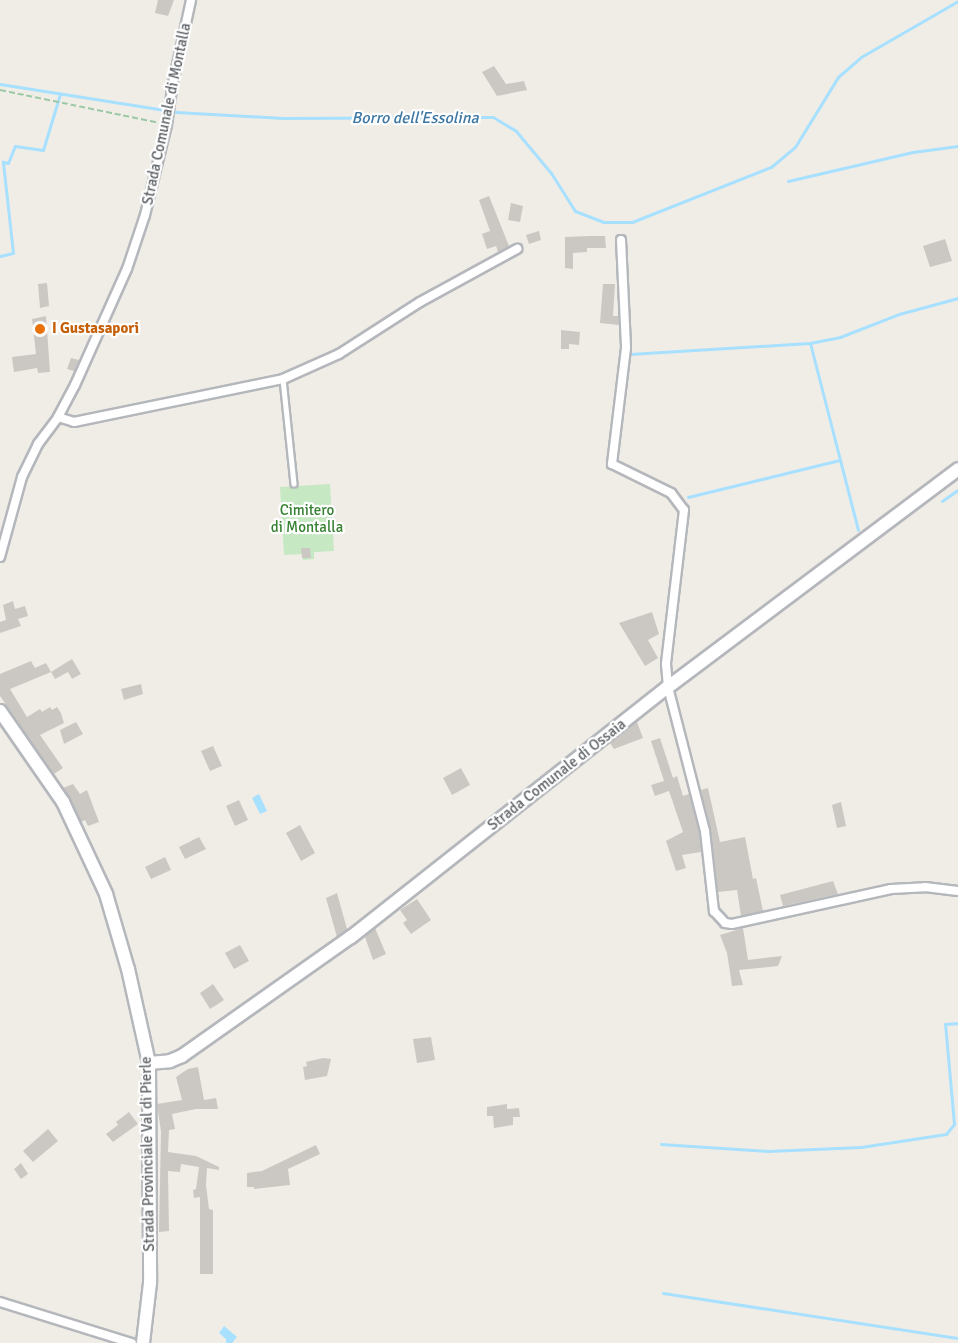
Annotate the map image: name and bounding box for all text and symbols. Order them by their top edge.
street label: Strada Comunale di Montalla [139,21,195,207]
water label: Borro dell'Essolina [351,108,479,128]
place label: I Gustasapori [52,320,139,338]
marker: I Gustasapori [33,322,47,336]
park label: Cimitero di Montalla [271,501,343,536]
street label: Strada Comunale di Ossaia [484,715,630,835]
street label: Strada Provinciale Val di Pierle [137,1056,159,1252]

